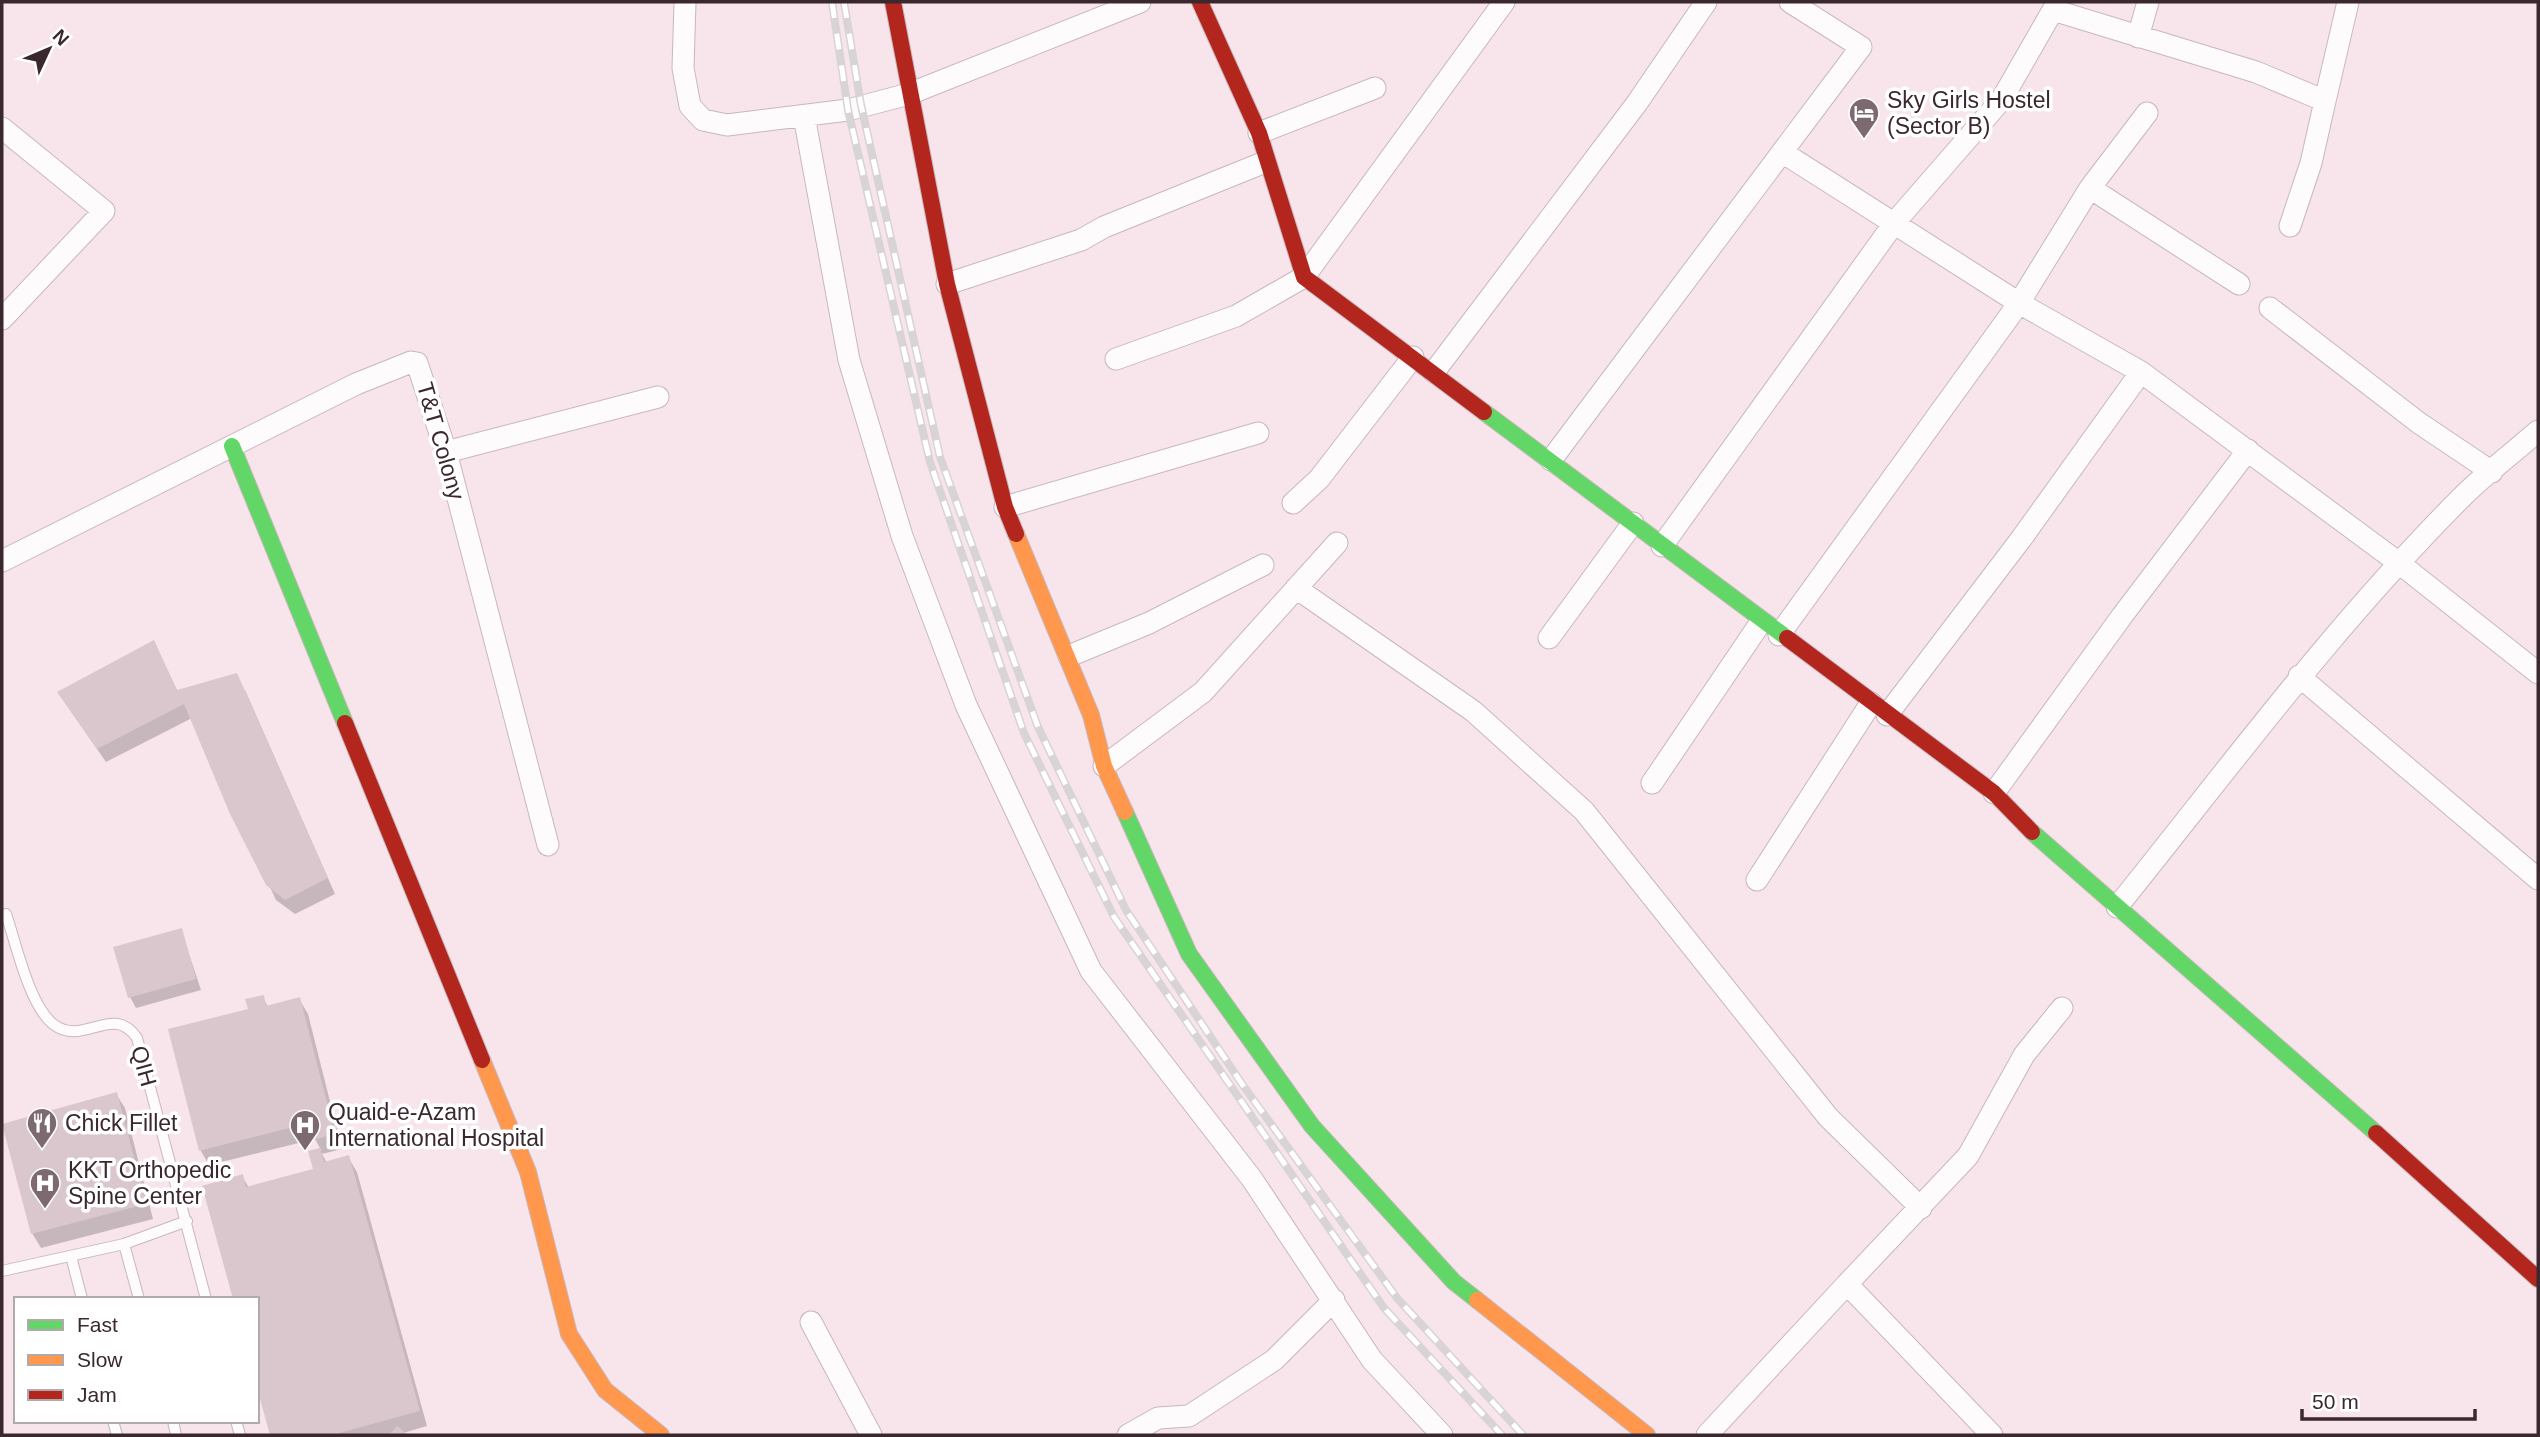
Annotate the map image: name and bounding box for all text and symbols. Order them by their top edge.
north arrow [14,14,84,84]
text: N [49,25,73,50]
place label: Sky Girls Hostel (Sector B) [1887,87,2051,139]
hotel icon: Sky Girls Hostel (Sector B) [1847,96,1881,140]
street label: T&T Colony [412,379,470,503]
street label: QIH [126,1043,162,1089]
place label: Quaid-e-Azam International Hospital [328,1099,544,1151]
restaurant icon: Chick Fillet [25,1106,59,1150]
hospital icon: Quaid-e-Azam International Hospital [288,1108,322,1152]
place label: Chick Fillet [65,1110,178,1136]
place label: KKT Orthopedic Spine Center [68,1157,231,1209]
hospital icon: KKT Orthopedic Spine Center [28,1166,62,1210]
legend [14,1297,259,1423]
text: Fast [77,1313,118,1336]
text: Slow [77,1348,123,1371]
scale bar [2302,1378,2475,1422]
text: Jam [77,1383,117,1406]
text: 50 m [2312,1390,2359,1413]

